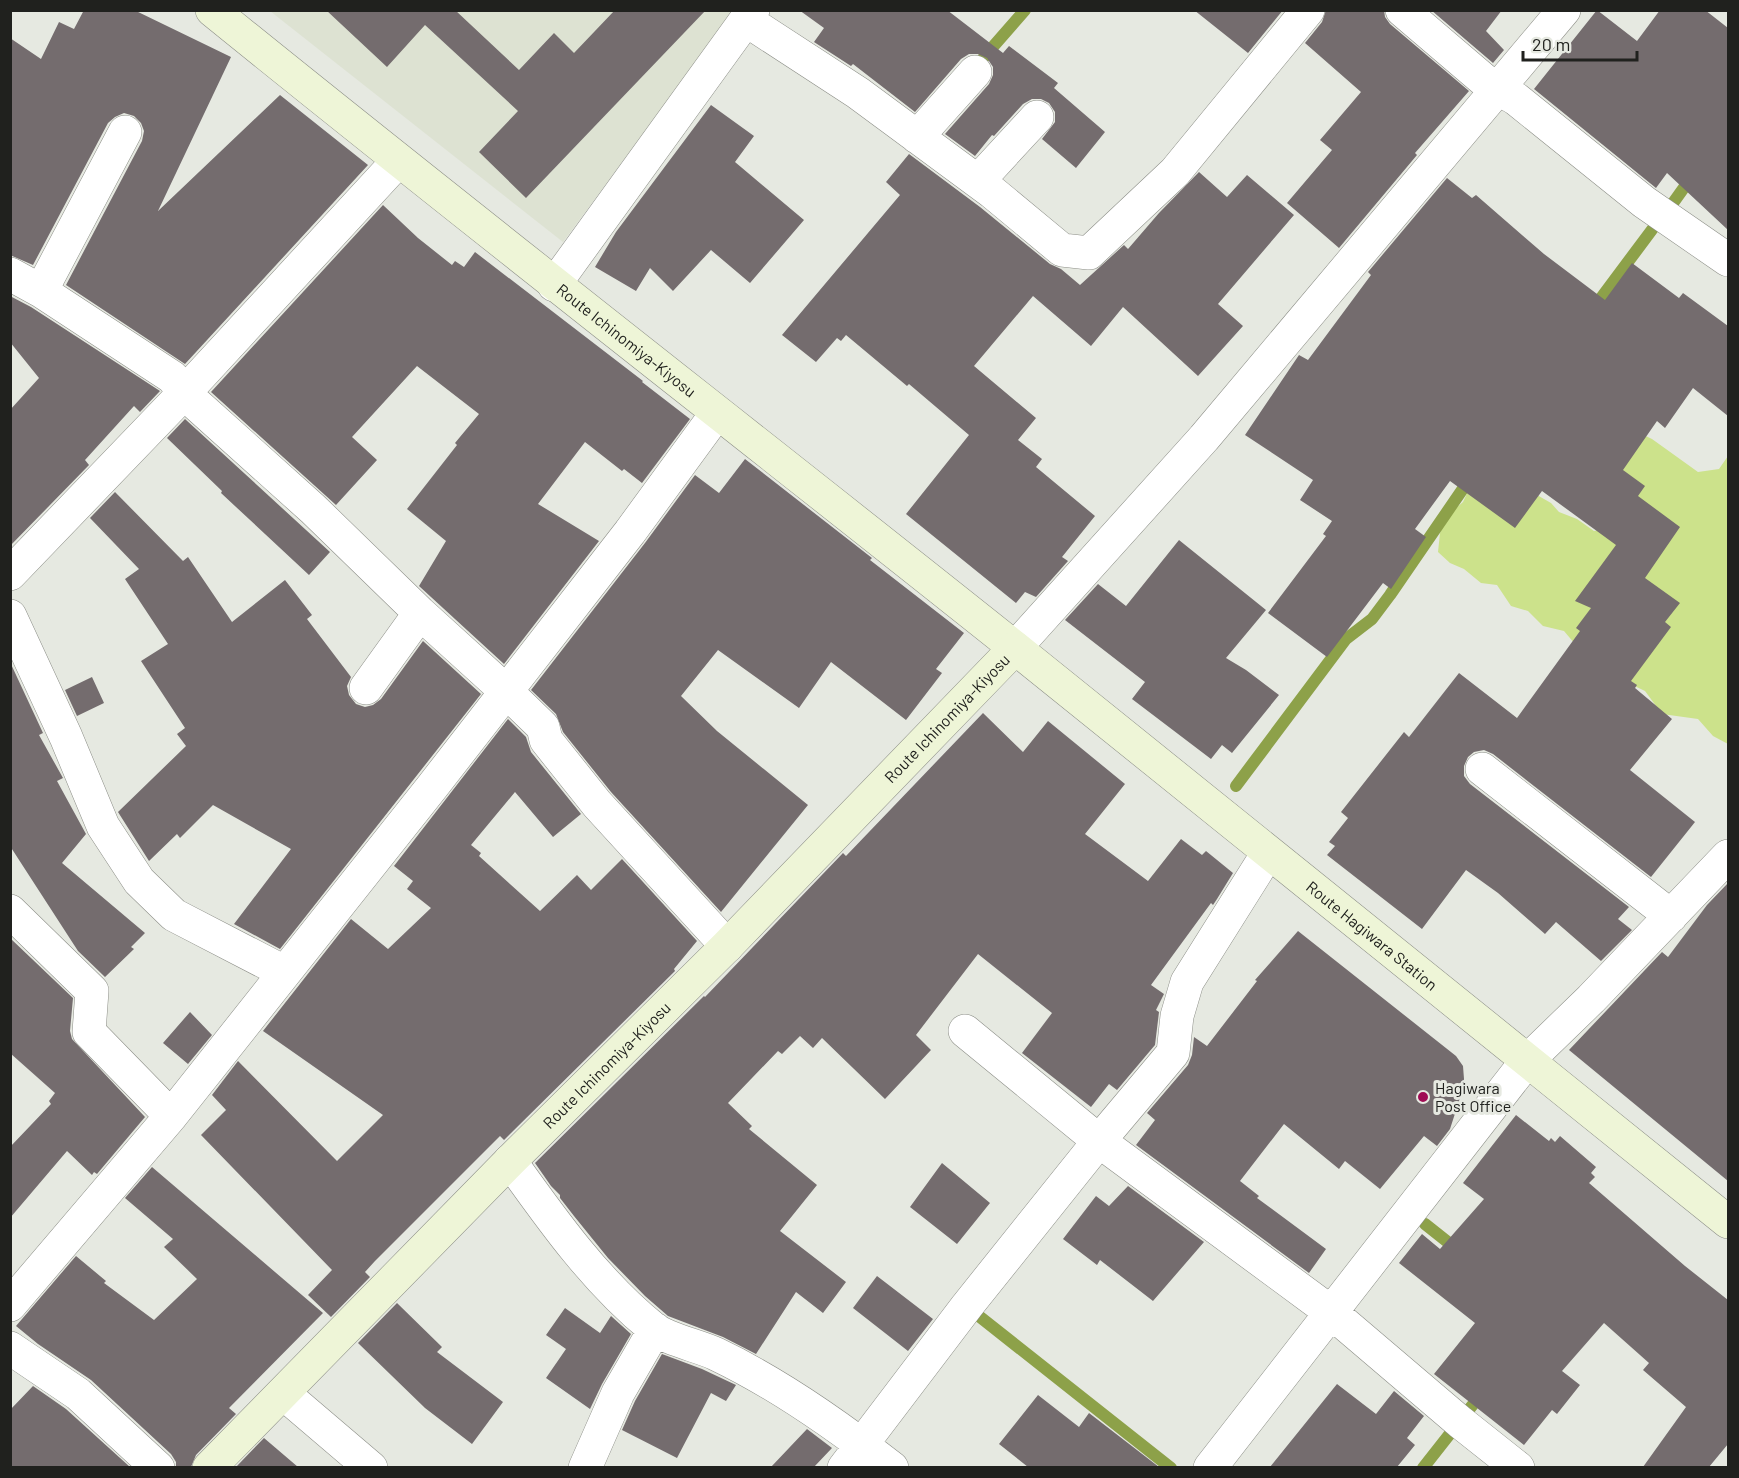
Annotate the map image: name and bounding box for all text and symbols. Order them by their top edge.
scale bar [1523,24,1637,62]
text: 20 m [1532,33,1570,55]
street label: Route Ichinomiya-Kiyosu [553,279,700,401]
street label: Route Ichinomiya-Kiyosu [880,650,1013,786]
street label: Route Hagiwara Station [1303,877,1442,994]
street label: Route Ichinomiya-Kiyosu [539,998,674,1132]
place label: Hagiwara Post Office [1435,1078,1511,1115]
marker: Hagiwara Post Office [1416,1090,1430,1104]

